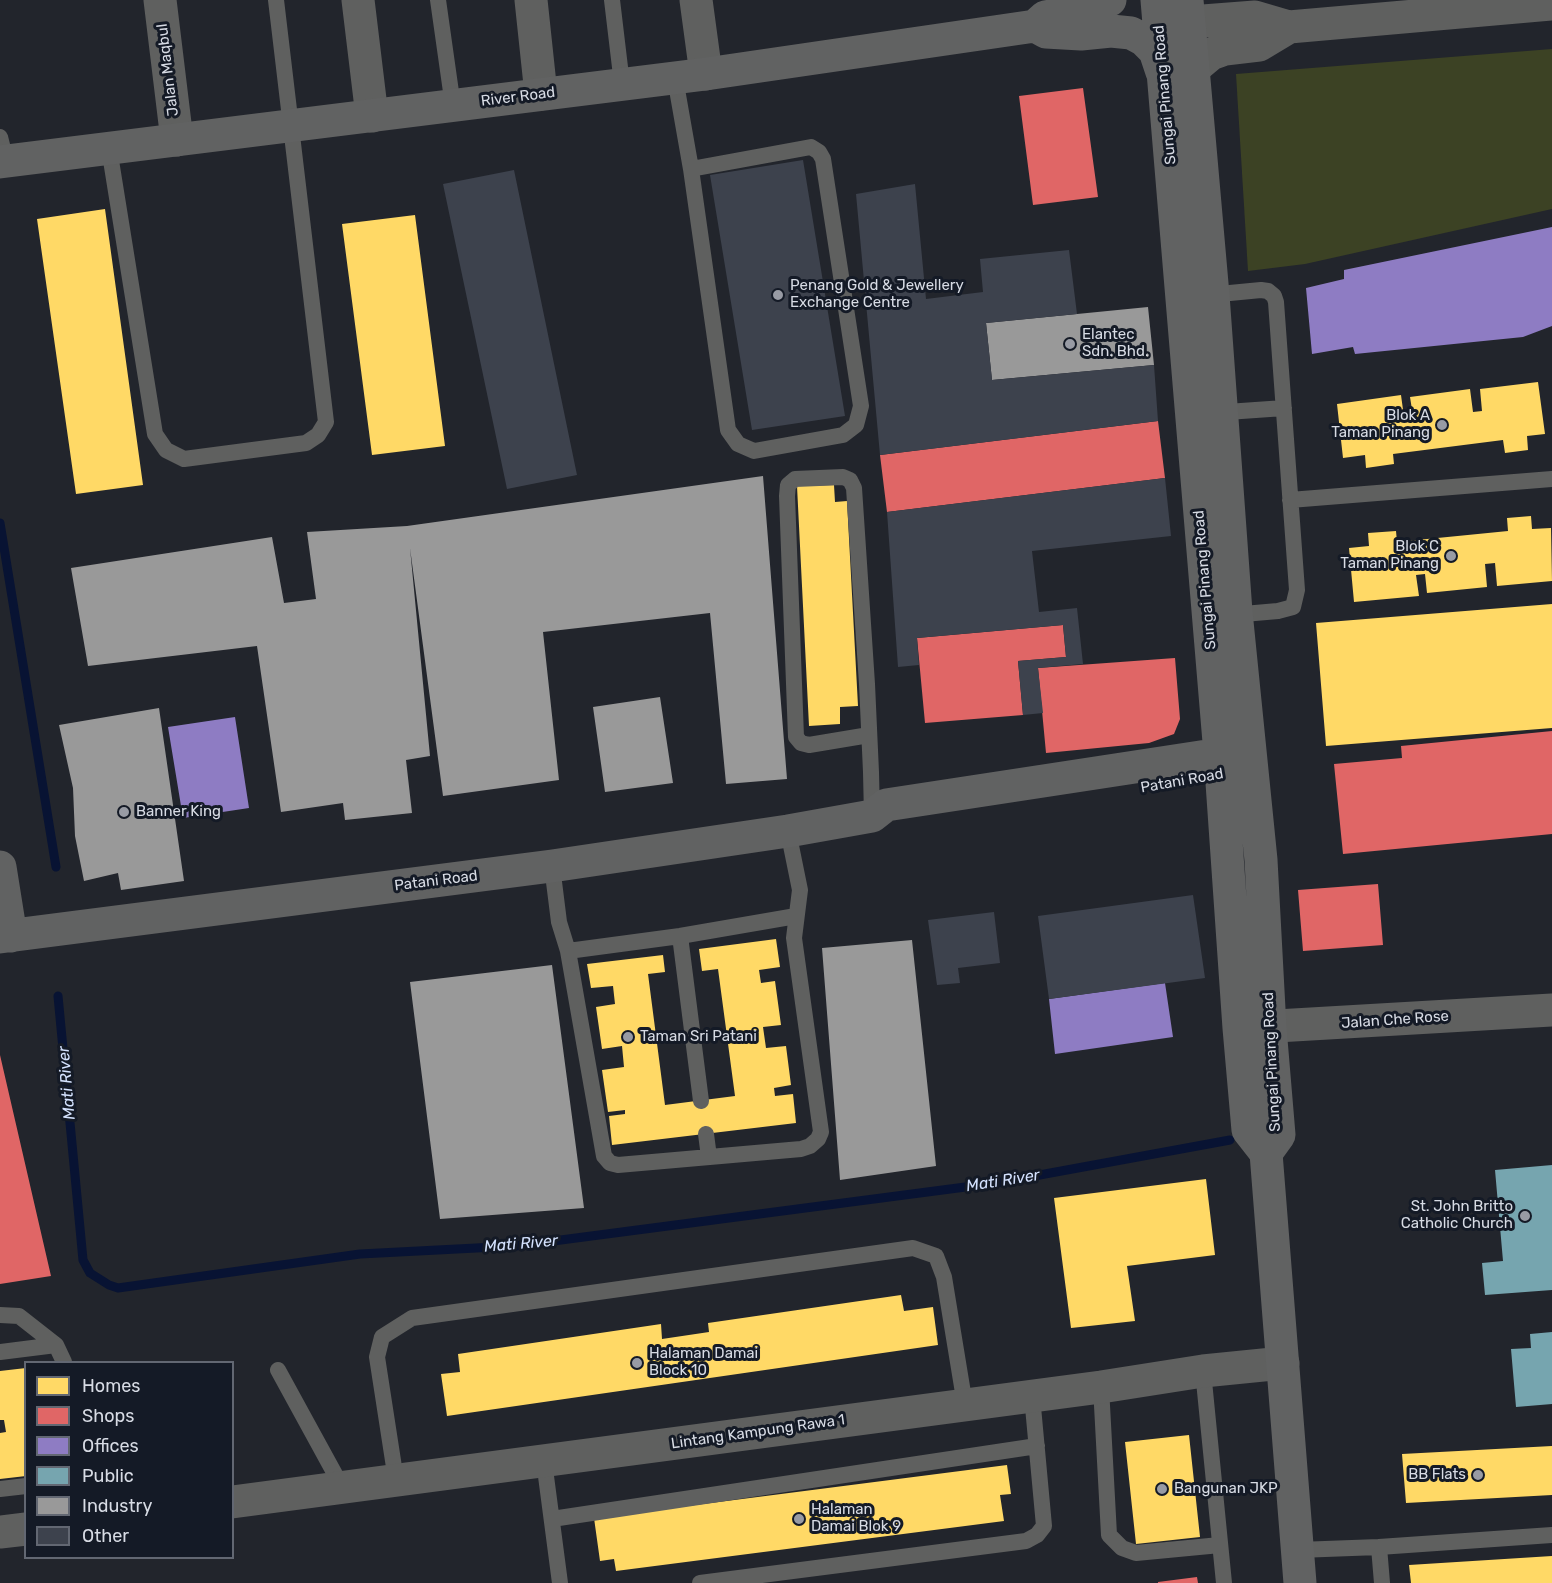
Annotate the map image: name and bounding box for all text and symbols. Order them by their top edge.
street label: Jalan Maqbul [153,23,183,117]
street label: Sungai Pinang Road [1150,25,1180,165]
street label: River Road [480,84,556,110]
place label: Penang Gold & Jewellery Exchange Centre [790,277,964,312]
marker: Penang Gold & Jewellery Exchange Centre [771,288,785,302]
place label: Elantec Sdn. Bhd. [1082,326,1149,361]
marker: Elantec Sdn. Bhd. [1063,337,1077,351]
place label: Blok A Taman Pinang [1331,407,1430,442]
marker: Blok A Taman Pinang [1435,418,1449,432]
street label: Sungai Pinang Road [1190,510,1220,650]
place label: Blok C Taman Pinang [1340,538,1439,573]
marker: Blok C Taman Pinang [1444,549,1458,563]
street label: Patani Road [1139,765,1225,797]
place label: Banner King [136,803,221,821]
marker: Banner King [117,805,131,819]
street label: Patani Road [393,867,479,895]
street label: Sungai Pinang Road [1259,992,1285,1132]
street label: Jalan Che Rose [1340,1007,1450,1033]
place label: Taman Sri Patani [640,1028,757,1046]
marker: Taman Sri Patani [621,1030,635,1044]
water label: Mati River [54,1045,80,1121]
water label: Mati River [965,1166,1041,1196]
place label: St. John Britto Catholic Church [1401,1198,1513,1233]
marker: St. John Britto Catholic Church [1518,1209,1532,1223]
water label: Mati River [483,1231,559,1257]
place label: Halaman Damai Block 10 [649,1345,758,1380]
marker: Halaman Damai Block 10 [630,1356,644,1370]
legend [24,1361,234,1559]
text: Homes [82,1375,140,1397]
text: Shops [82,1405,134,1427]
street label: Lintang Kampung Rawa 1 [670,1411,846,1453]
text: Offices [82,1435,139,1457]
text: Public [82,1465,134,1487]
place label: BB Flats [1408,1466,1466,1484]
marker: BB Flats [1471,1468,1485,1482]
place label: Bangunan JKP [1174,1480,1278,1498]
marker: Bangunan JKP [1155,1482,1169,1496]
text: Industry [82,1495,152,1517]
place label: Halaman Damai Blok 9 [811,1501,901,1536]
marker: Halaman Damai Blok 9 [792,1512,806,1526]
text: Other [82,1525,129,1547]

